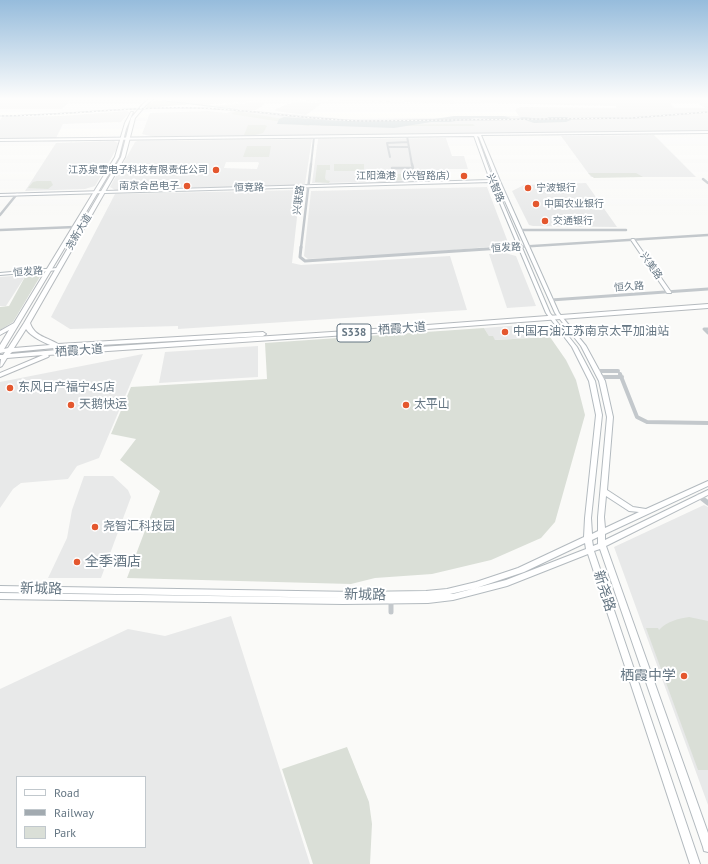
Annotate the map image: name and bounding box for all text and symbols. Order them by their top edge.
place label: 江苏泉雪电子科技有限责任公司 [68,164,208,176]
marker: 江苏泉雪电子科技有限责任公司 [211,165,221,175]
place label: 江阳渔港（兴智路店） [356,170,456,182]
marker: 江阳渔港（兴智路店） [459,171,469,181]
street label: 兴智路 [484,172,506,204]
place label: 南京合邑电子 [119,180,179,192]
marker: 南京合邑电子 [182,181,192,191]
street label: 恒竞路 [234,182,264,194]
place label: 宁波银行 [536,182,576,194]
marker: 宁波银行 [523,183,533,193]
street label: 兴联路 [291,184,307,216]
place label: 中国农业银行 [544,198,604,210]
marker: 中国农业银行 [531,199,541,209]
street label: 尧新大道 [64,212,94,252]
place label: 交通银行 [553,215,593,227]
marker: 交通银行 [540,216,550,226]
street label: 恒发路 [491,241,521,255]
street label: 兴美路 [637,250,665,282]
street label: 恒发路 [13,265,43,279]
street label: 恒久路 [614,280,644,294]
street label: 栖霞大道 [378,320,426,338]
road number: S338 [337,324,371,342]
place label: 中国石油江苏南京太平加油站 [513,325,669,339]
marker: 中国石油江苏南京太平加油站 [500,327,510,337]
street label: 栖霞大道 [55,342,103,360]
place label: 东风日产福宁4S店 [18,381,115,395]
marker: 东风日产福宁4S店 [5,383,15,393]
place label: 天鹅快运 [79,398,127,412]
place label: 太平山 [414,398,450,412]
marker: 天鹅快运 [66,400,76,410]
marker: 太平山 [401,400,411,410]
place label: 尧智汇科技园 [103,520,175,534]
marker: 尧智汇科技园 [90,522,100,532]
place label: 全季酒店 [85,554,141,570]
marker: 全季酒店 [72,557,82,567]
street label: 新尧路 [590,568,618,614]
street label: 新城路 [20,580,62,598]
street label: 新城路 [344,586,386,604]
place label: 栖霞中学 [620,668,676,684]
marker: 栖霞中学 [679,671,689,681]
legend [16,776,146,848]
text: Road [54,785,79,800]
text: Railway [54,805,94,820]
text: Park [54,825,76,840]

